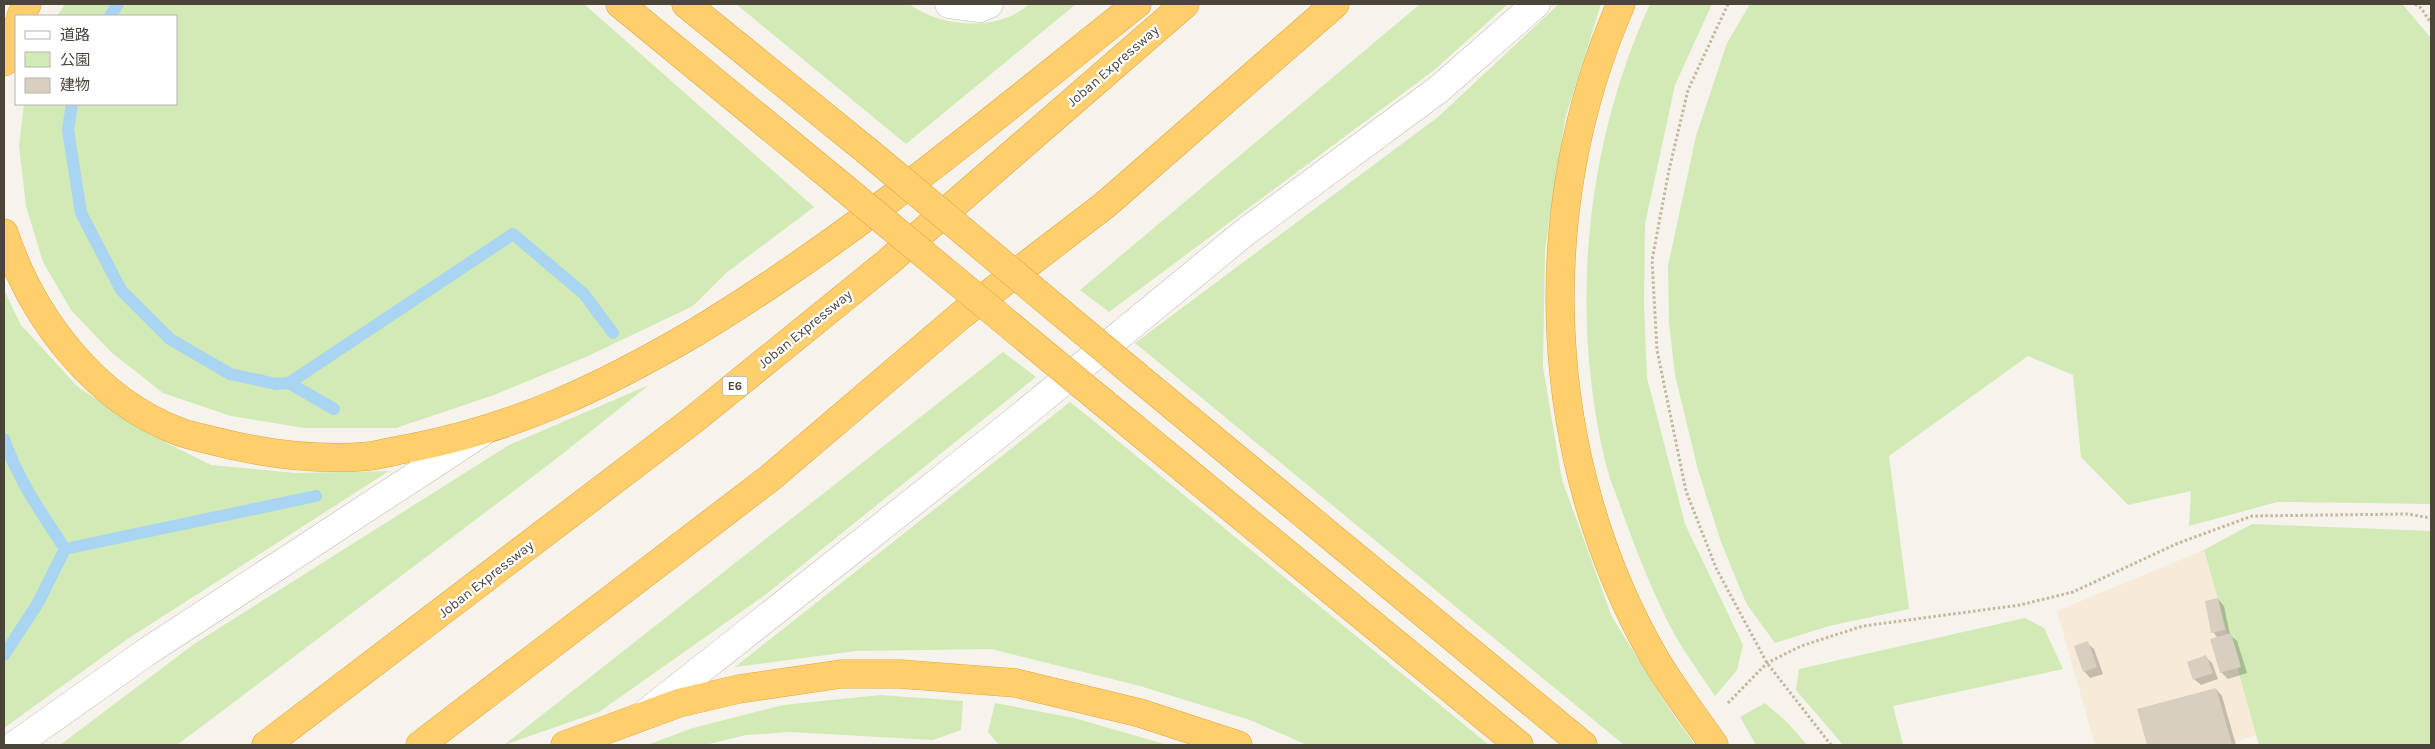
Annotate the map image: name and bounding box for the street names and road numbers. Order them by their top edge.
street label: Joban Expressway [1064,21,1163,110]
street label: Joban Expressway [755,286,856,372]
road number: E6 [722,376,748,396]
street label: Joban Expressway [435,536,537,621]

